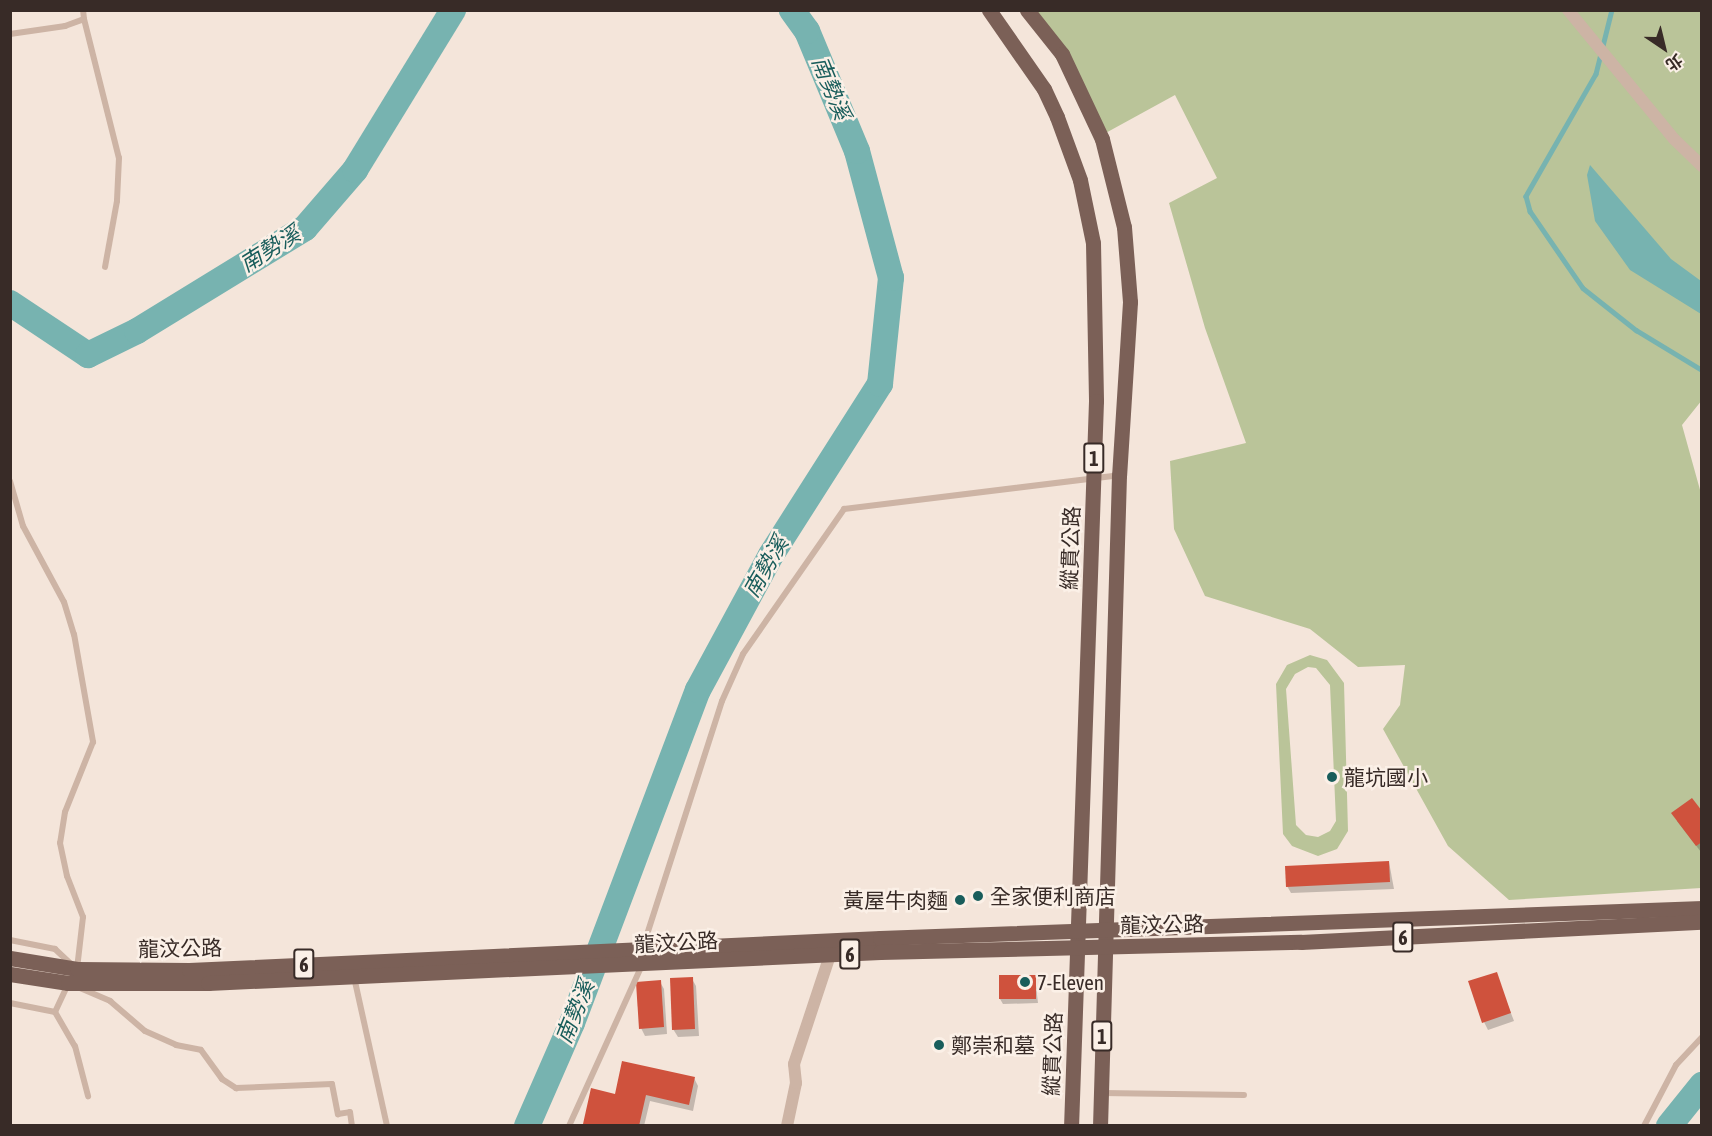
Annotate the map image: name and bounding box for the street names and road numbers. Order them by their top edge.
road number: 1 [1082,441,1106,475]
street label: 縱貫公路 [1056,506,1084,590]
street label: 龍汶公路 [1120,911,1204,937]
road number: 6 [1391,920,1415,954]
street label: 龍汶公路 [633,927,719,957]
street label: 龍汶公路 [138,935,222,961]
road number: 6 [838,937,862,971]
road number: 6 [292,947,316,981]
street label: 縱貫公路 [1038,1012,1066,1096]
road number: 1 [1090,1019,1114,1053]

